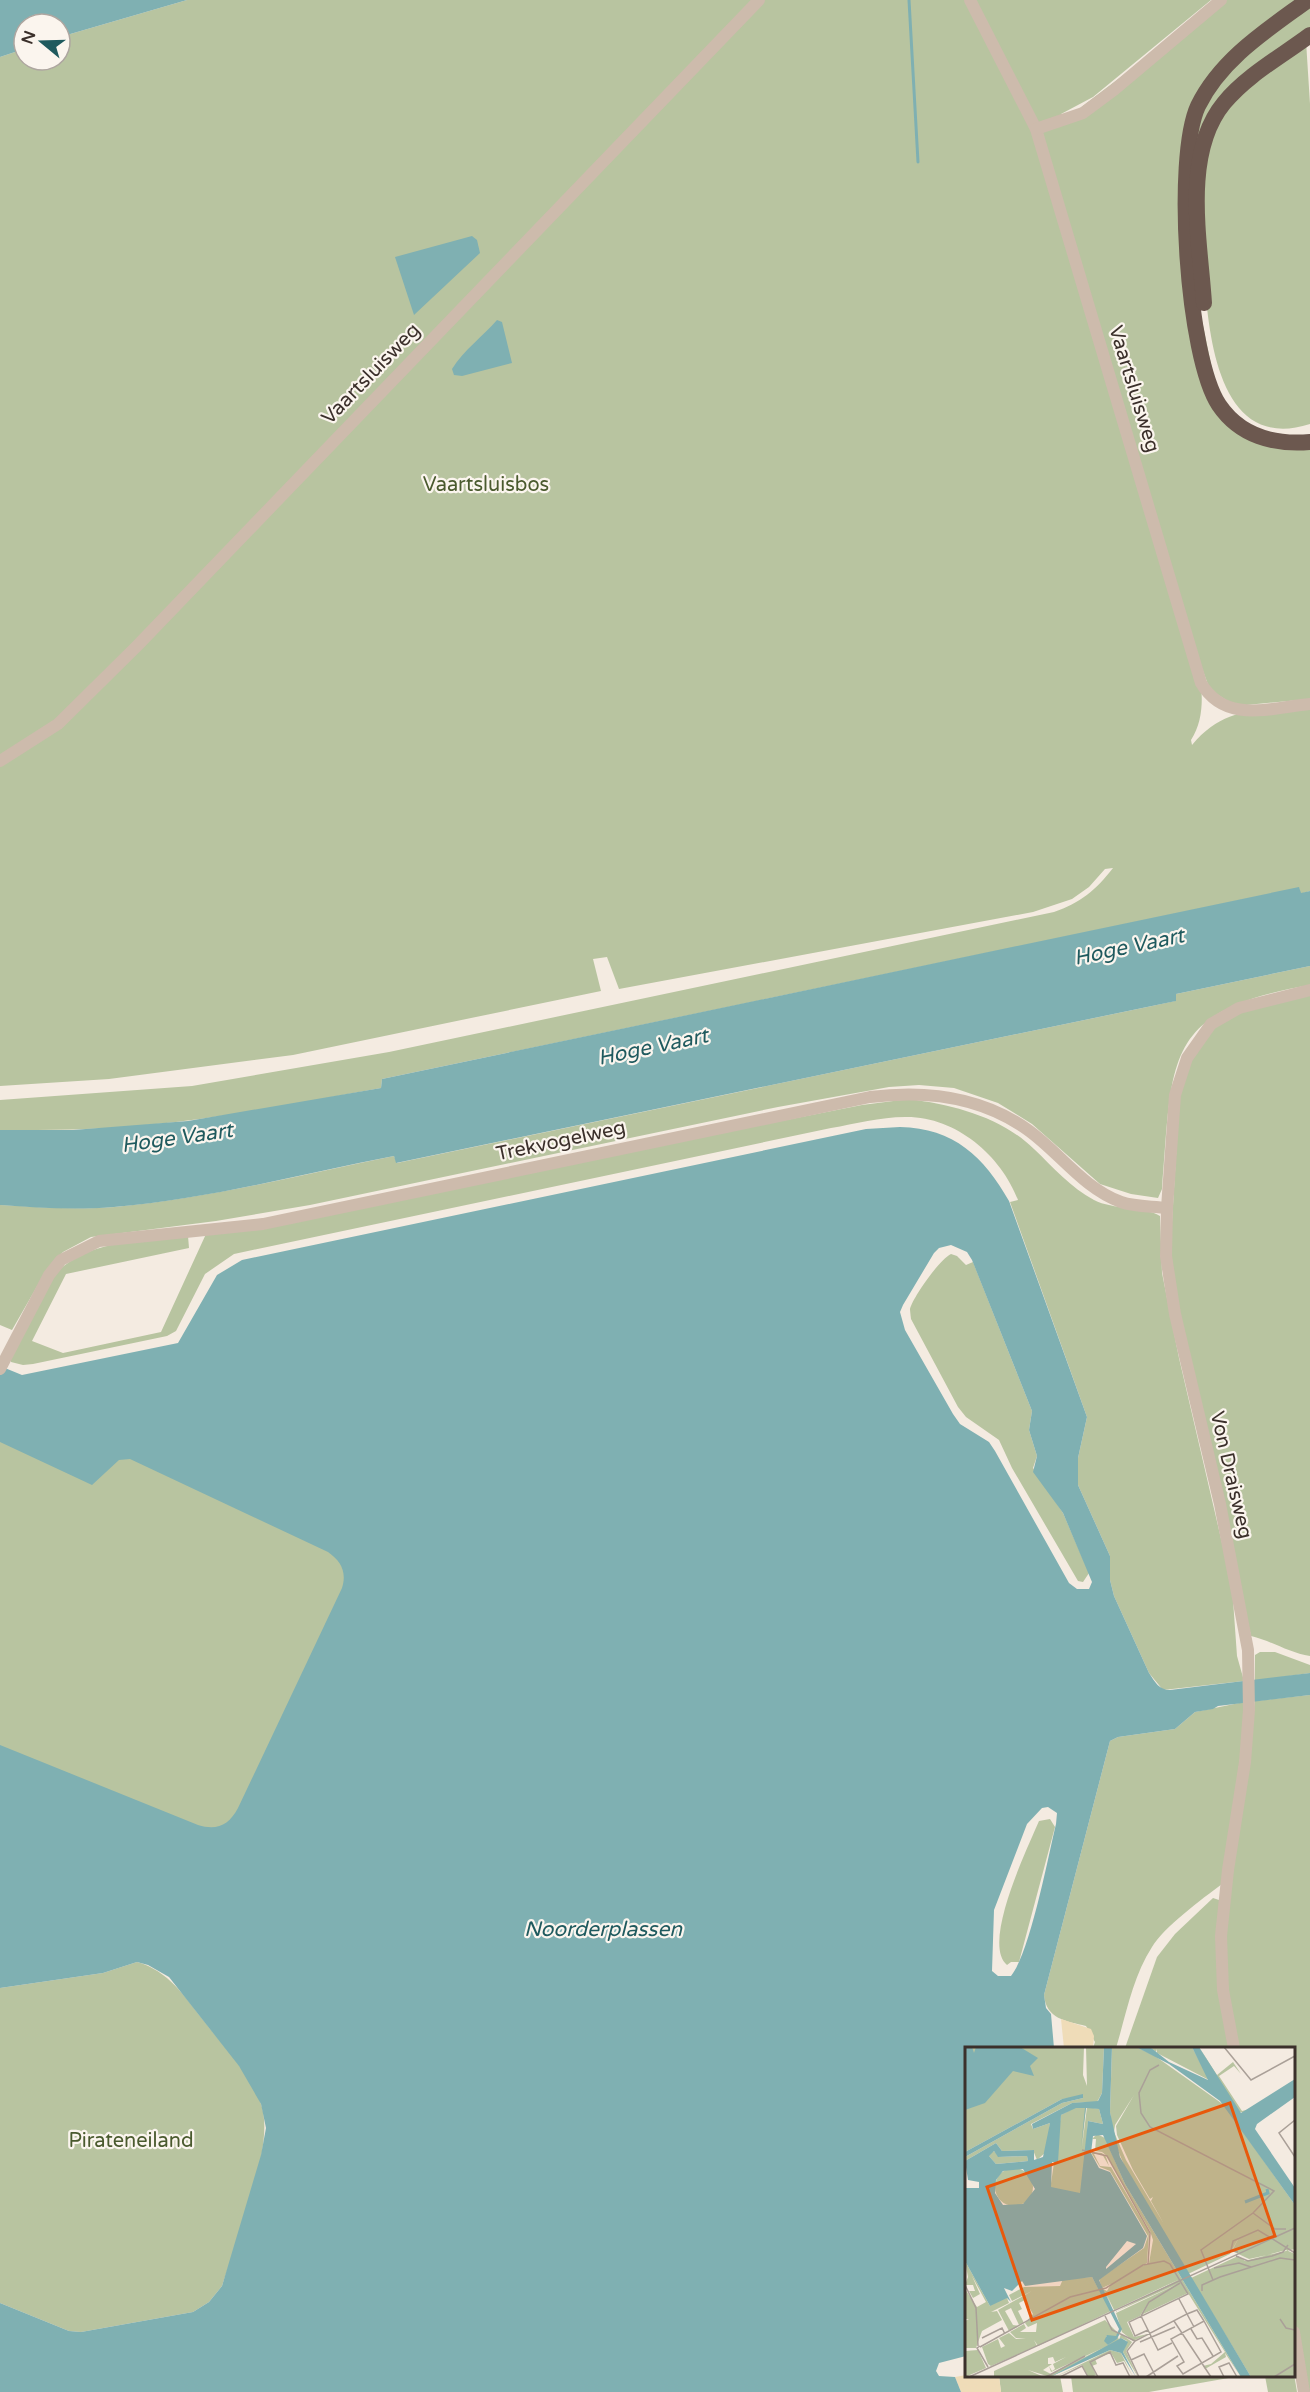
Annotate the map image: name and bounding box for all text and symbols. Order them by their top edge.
north arrow [12,12,72,72]
text: N [17,28,40,47]
street label: Vaartsluisweg [317,318,425,430]
street label: Vaartsluisweg [1103,323,1165,455]
park label: Vaartsluisbos [423,473,549,497]
water label: Hoge Vaart [1072,923,1188,971]
water label: Hoge Vaart [596,1023,712,1071]
street label: Trekvogelweg [494,1116,628,1166]
water label: Hoge Vaart [120,1118,236,1158]
street label: Von Draisweg [1205,1409,1257,1541]
water label: Noorderplassen [524,1917,683,1942]
inset map [965,2047,1295,2377]
park label: Pirateneiland [68,2129,194,2153]

